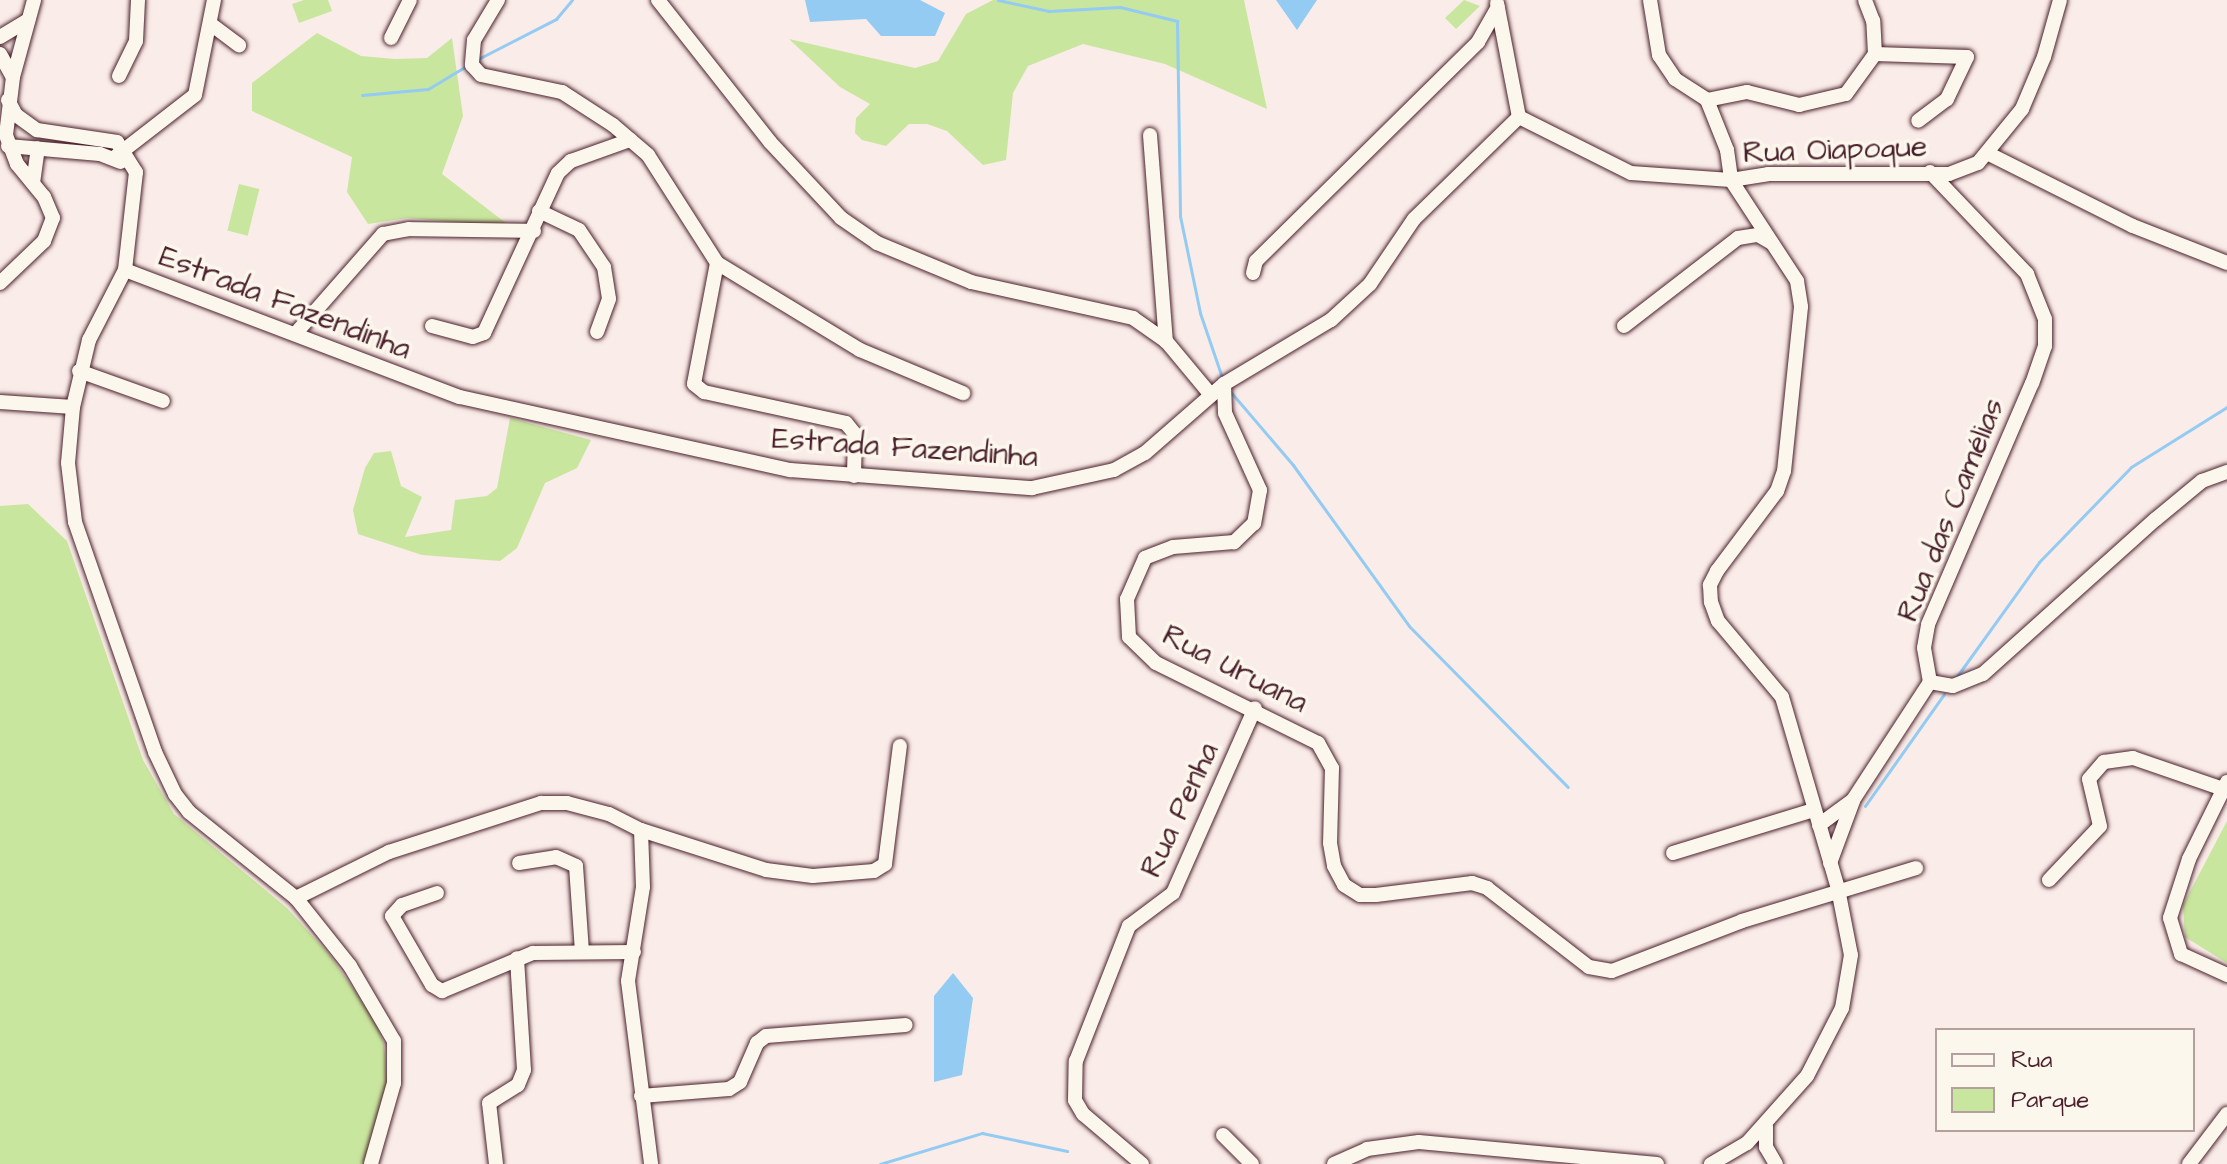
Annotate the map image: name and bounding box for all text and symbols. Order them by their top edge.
street label: Rua Oiapoque [1742,129,1928,171]
street label: Estrada Fazendinha [154,238,416,368]
street label: Rua das Camélias [1890,393,2012,627]
street label: Estrada Fazendinha [771,421,1039,475]
street label: Rua Uruana [1156,617,1314,721]
street label: Rua Penha [1133,737,1227,883]
legend [1935,1028,2195,1132]
text: Rua [2011,1043,2053,1077]
text: Parque [2011,1083,2089,1117]

